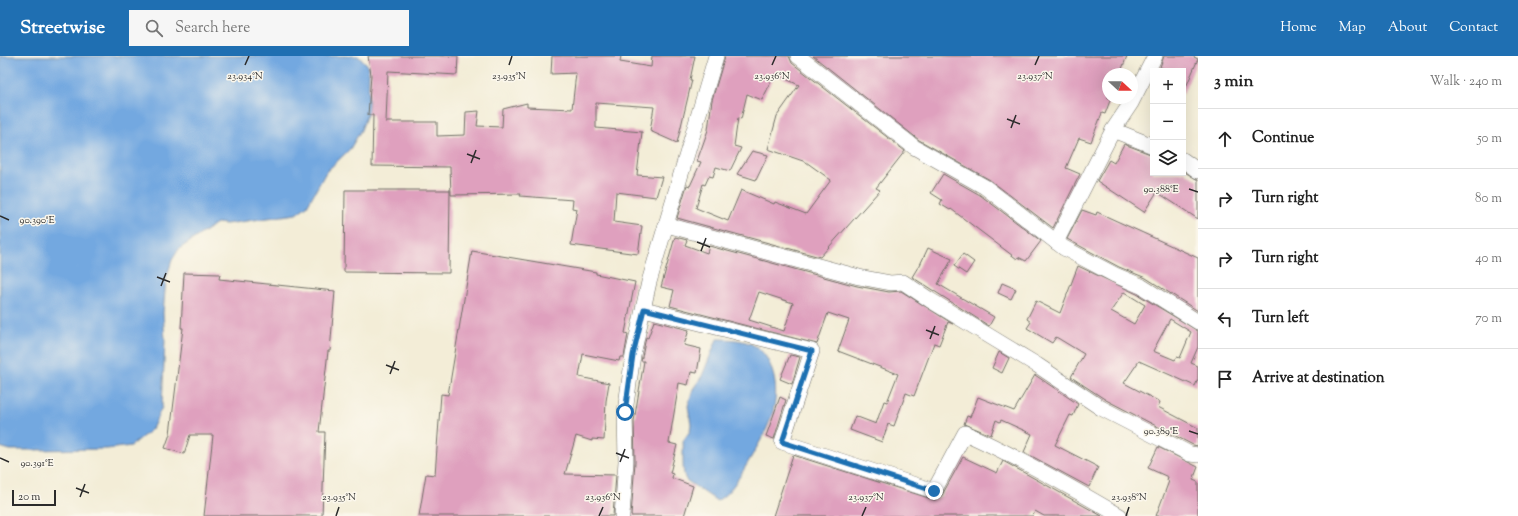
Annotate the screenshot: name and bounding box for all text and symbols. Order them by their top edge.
search box [129,10,409,46]
text: Streetwise [20,15,105,42]
icon: search [143,17,165,39]
text: Search here [175,18,250,39]
text: Home [1280,18,1317,38]
text: Map [1339,18,1366,38]
text: About [1388,18,1427,38]
text: Contact [1449,18,1498,38]
north arrow [1102,68,1138,104]
map controls [1150,68,1186,176]
button: + [1150,68,1186,104]
text: 23.934°N [227,69,263,84]
text: 23.935°N [492,69,526,84]
text: 23.936°N [754,69,790,84]
text: 23.937°N [1017,69,1053,84]
text: 3 min [1214,70,1253,94]
text: Walk · 240 m [1430,73,1502,91]
button: − [1150,104,1186,140]
icon: ahead [1214,128,1236,150]
text: Continue [1252,128,1314,149]
text: 50 m [1477,130,1502,148]
button: layers [1150,140,1186,176]
text: 90.388°E [1143,182,1179,197]
icon: right [1214,188,1236,210]
text: Turn right [1252,188,1318,209]
text: 80 m [1475,190,1502,208]
text: 90.390°E [20,213,54,228]
icon: right [1214,248,1236,270]
text: Turn right [1252,248,1318,269]
text: 40 m [1475,250,1502,268]
icon: left [1214,308,1236,330]
text: Turn left [1252,308,1309,329]
text: 70 m [1475,310,1502,328]
icon: arrive [1214,368,1236,390]
text: Arrive at destination [1252,368,1385,389]
route start [616,403,634,421]
text: 90.389°E [1144,424,1178,439]
text: 90.391°E [20,456,54,471]
route end [925,482,943,500]
scale bar [12,488,56,507]
text: 20 m [18,489,40,505]
text: 23.935°N [322,490,356,505]
text: 23.936°N [585,490,621,505]
text: 23.937°N [848,490,884,505]
text: 23.938°N [1111,490,1147,505]

